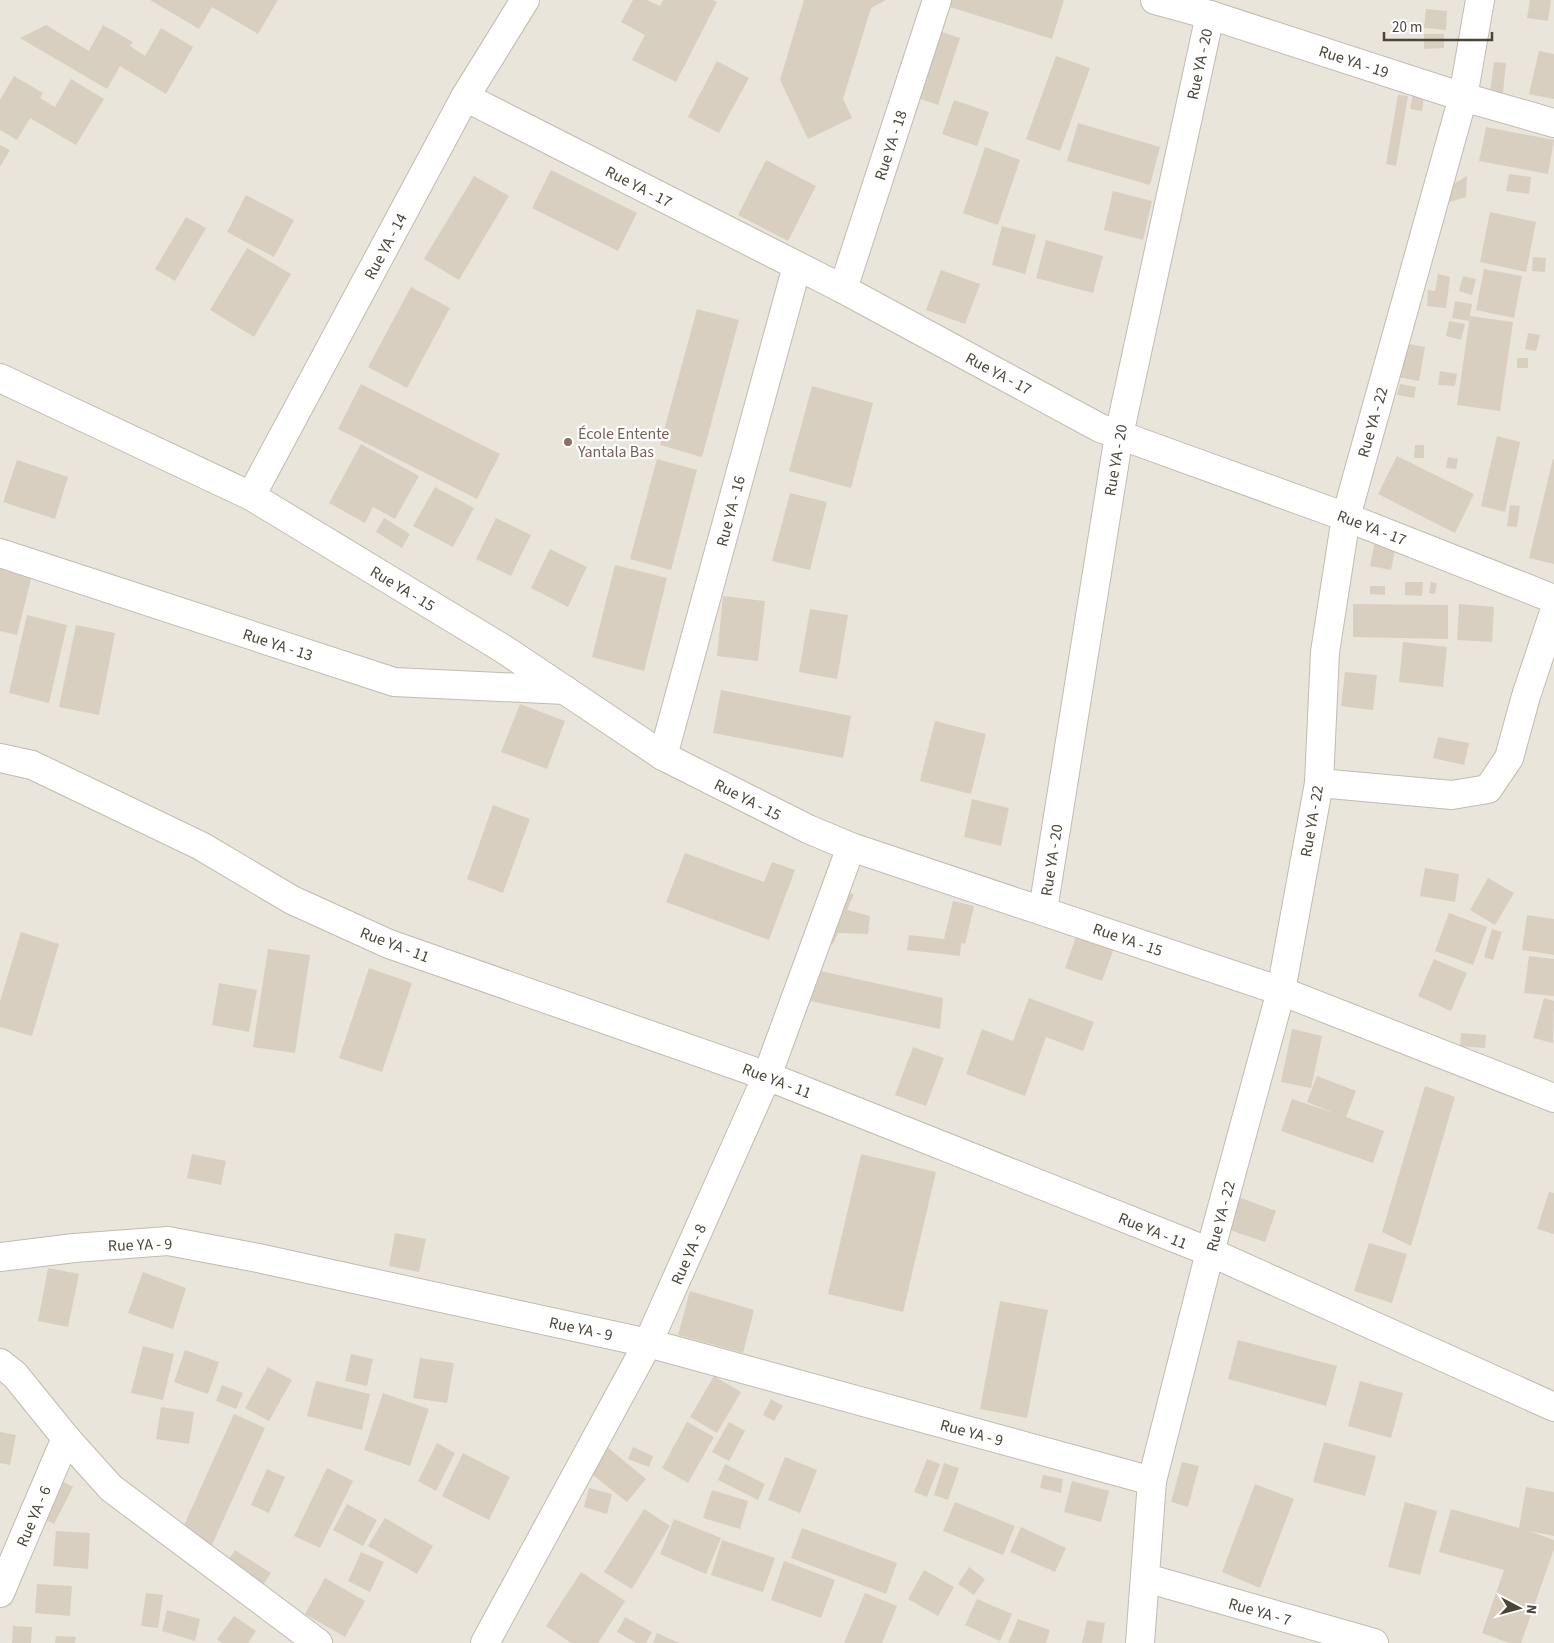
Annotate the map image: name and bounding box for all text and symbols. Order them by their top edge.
scale bar [1384,10,1492,42]
text: 20 m [1392,17,1422,38]
street label: Rue YA - 20 [1182,27,1218,102]
street label: Rue YA - 19 [1316,40,1392,84]
street label: Rue YA - 18 [869,107,913,183]
street label: Rue YA - 17 [601,161,676,213]
street label: Rue YA - 14 [359,209,413,284]
street label: Rue YA - 17 [961,347,1036,401]
street label: Rue YA - 22 [1352,384,1394,460]
place label: École Entente Yantala Bas [577,423,669,463]
street label: Rue YA - 20 [1099,423,1133,498]
marker: École Entente Yantala Bas [562,436,574,448]
street label: Rue YA - 16 [711,473,751,549]
street label: Rue YA - 17 [1334,505,1409,551]
street label: Rue YA - 15 [366,561,439,617]
street label: Rue YA - 13 [240,623,316,667]
street label: Rue YA - 15 [710,774,785,826]
street label: Rue YA - 22 [1295,784,1329,859]
street label: Rue YA - 20 [1035,823,1069,898]
street label: Rue YA - 15 [1090,918,1165,962]
street label: Rue YA - 11 [357,922,432,968]
street label: Rue YA - 11 [739,1058,814,1104]
street label: Rue YA - 22 [1201,1178,1241,1254]
street label: Rue YA - 11 [1115,1207,1190,1255]
street label: Rue YA - 8 [666,1220,712,1288]
street label: Rue YA - 9 [107,1233,173,1257]
street label: Rue YA - 9 [547,1312,615,1346]
street label: Rue YA - 9 [938,1414,1006,1452]
street label: Rue YA - 6 [11,1482,57,1550]
north arrow [1494,1583,1544,1633]
street label: Rue YA - 7 [1226,1593,1294,1631]
text: N [1521,1604,1541,1615]

